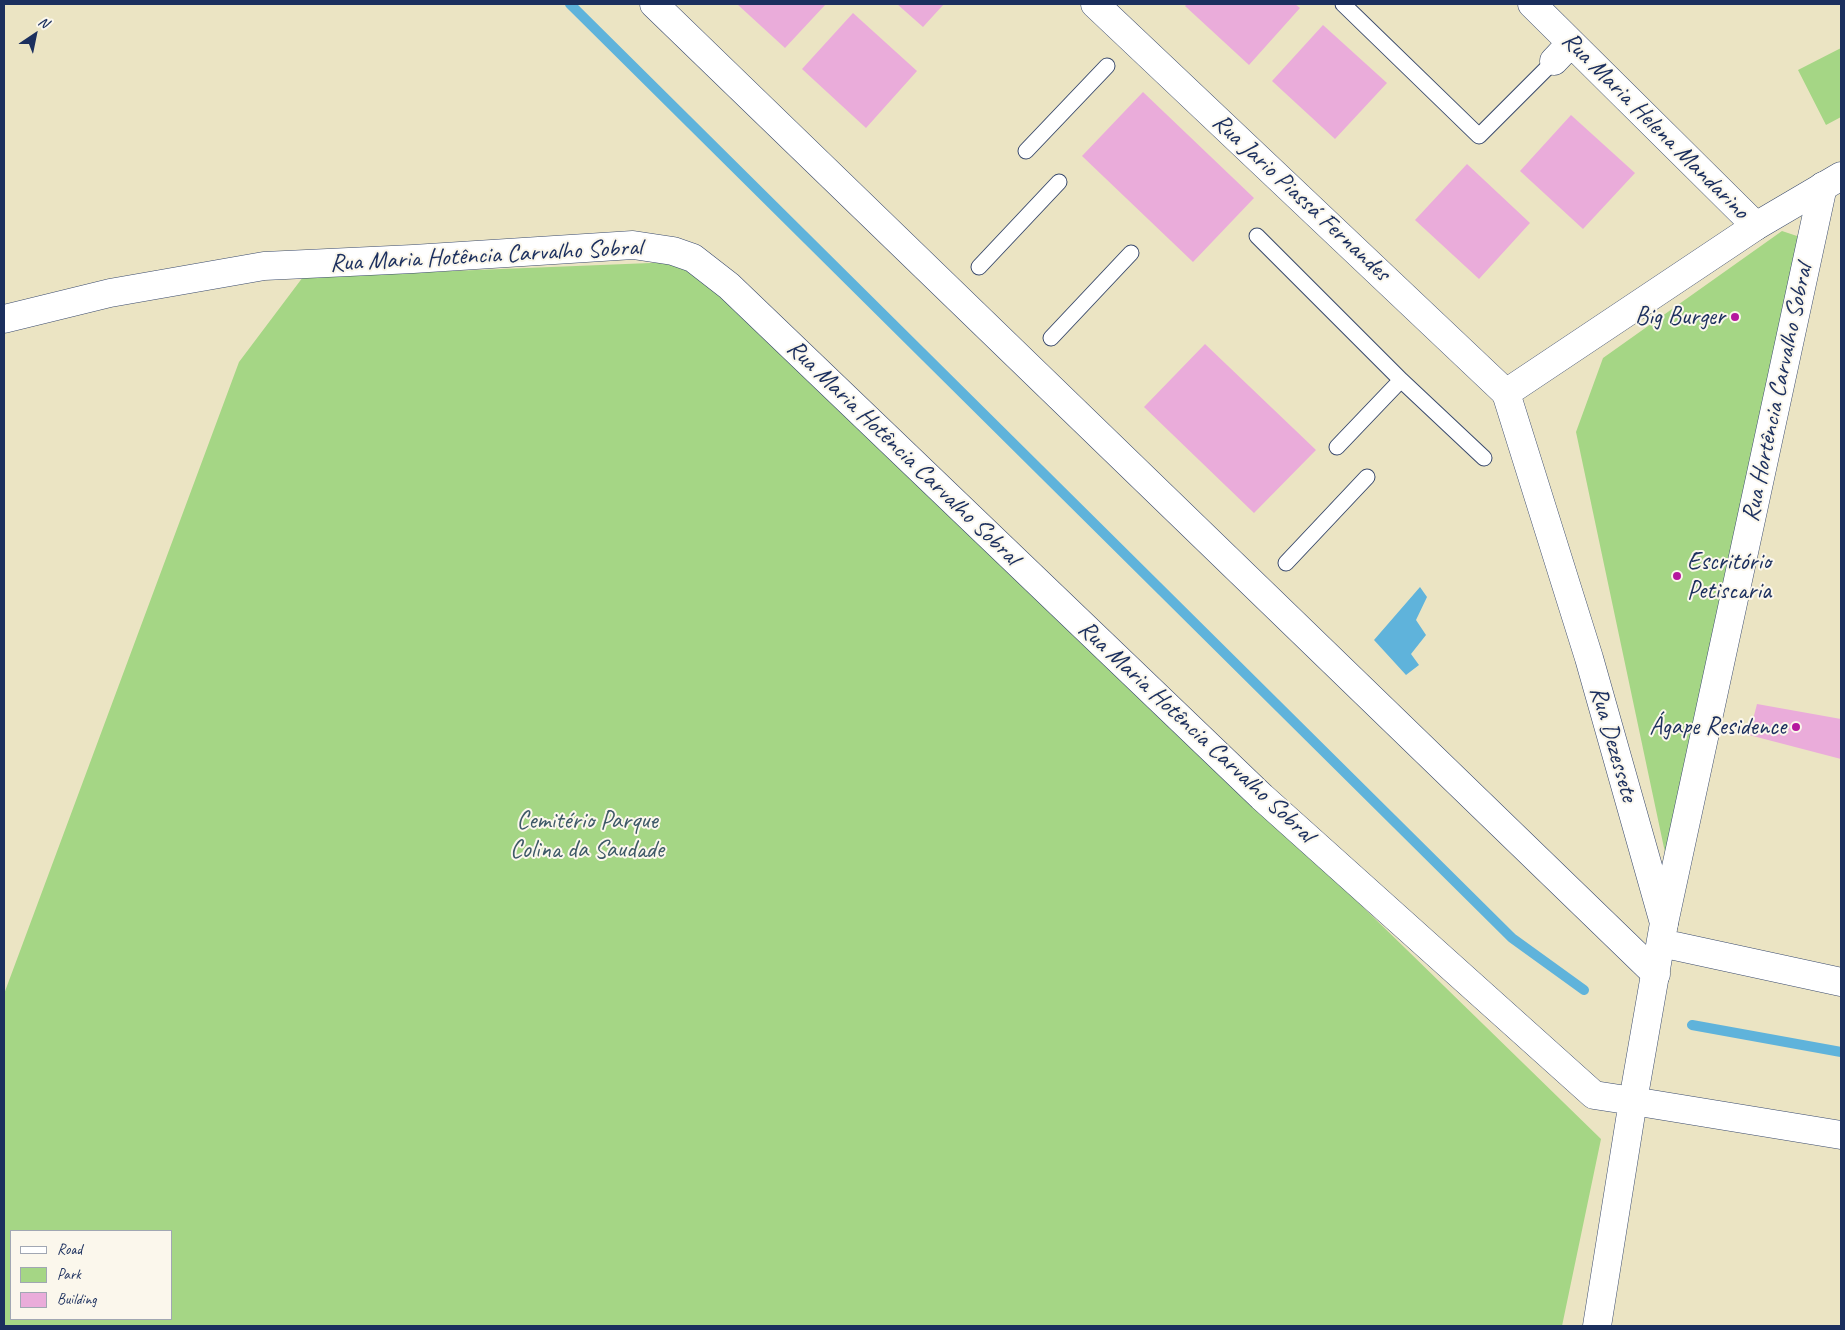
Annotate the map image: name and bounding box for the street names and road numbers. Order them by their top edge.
street label: Rua Maria Helena Mandarino [1555,26,1755,226]
street label: Rua Jario Piassá Fernandes [1206,108,1396,288]
street label: Rua Maria Hotência Carvalho Sobral [329,233,643,279]
street label: Rua Hortência Carvalho Sobral [1736,261,1820,525]
street label: Rua Maria Hotência Carvalho Sobral [780,334,1026,572]
street label: Rua Maria Hotência Carvalho Sobral [1071,614,1321,850]
street label: Rua Dezessete [1582,683,1644,805]

